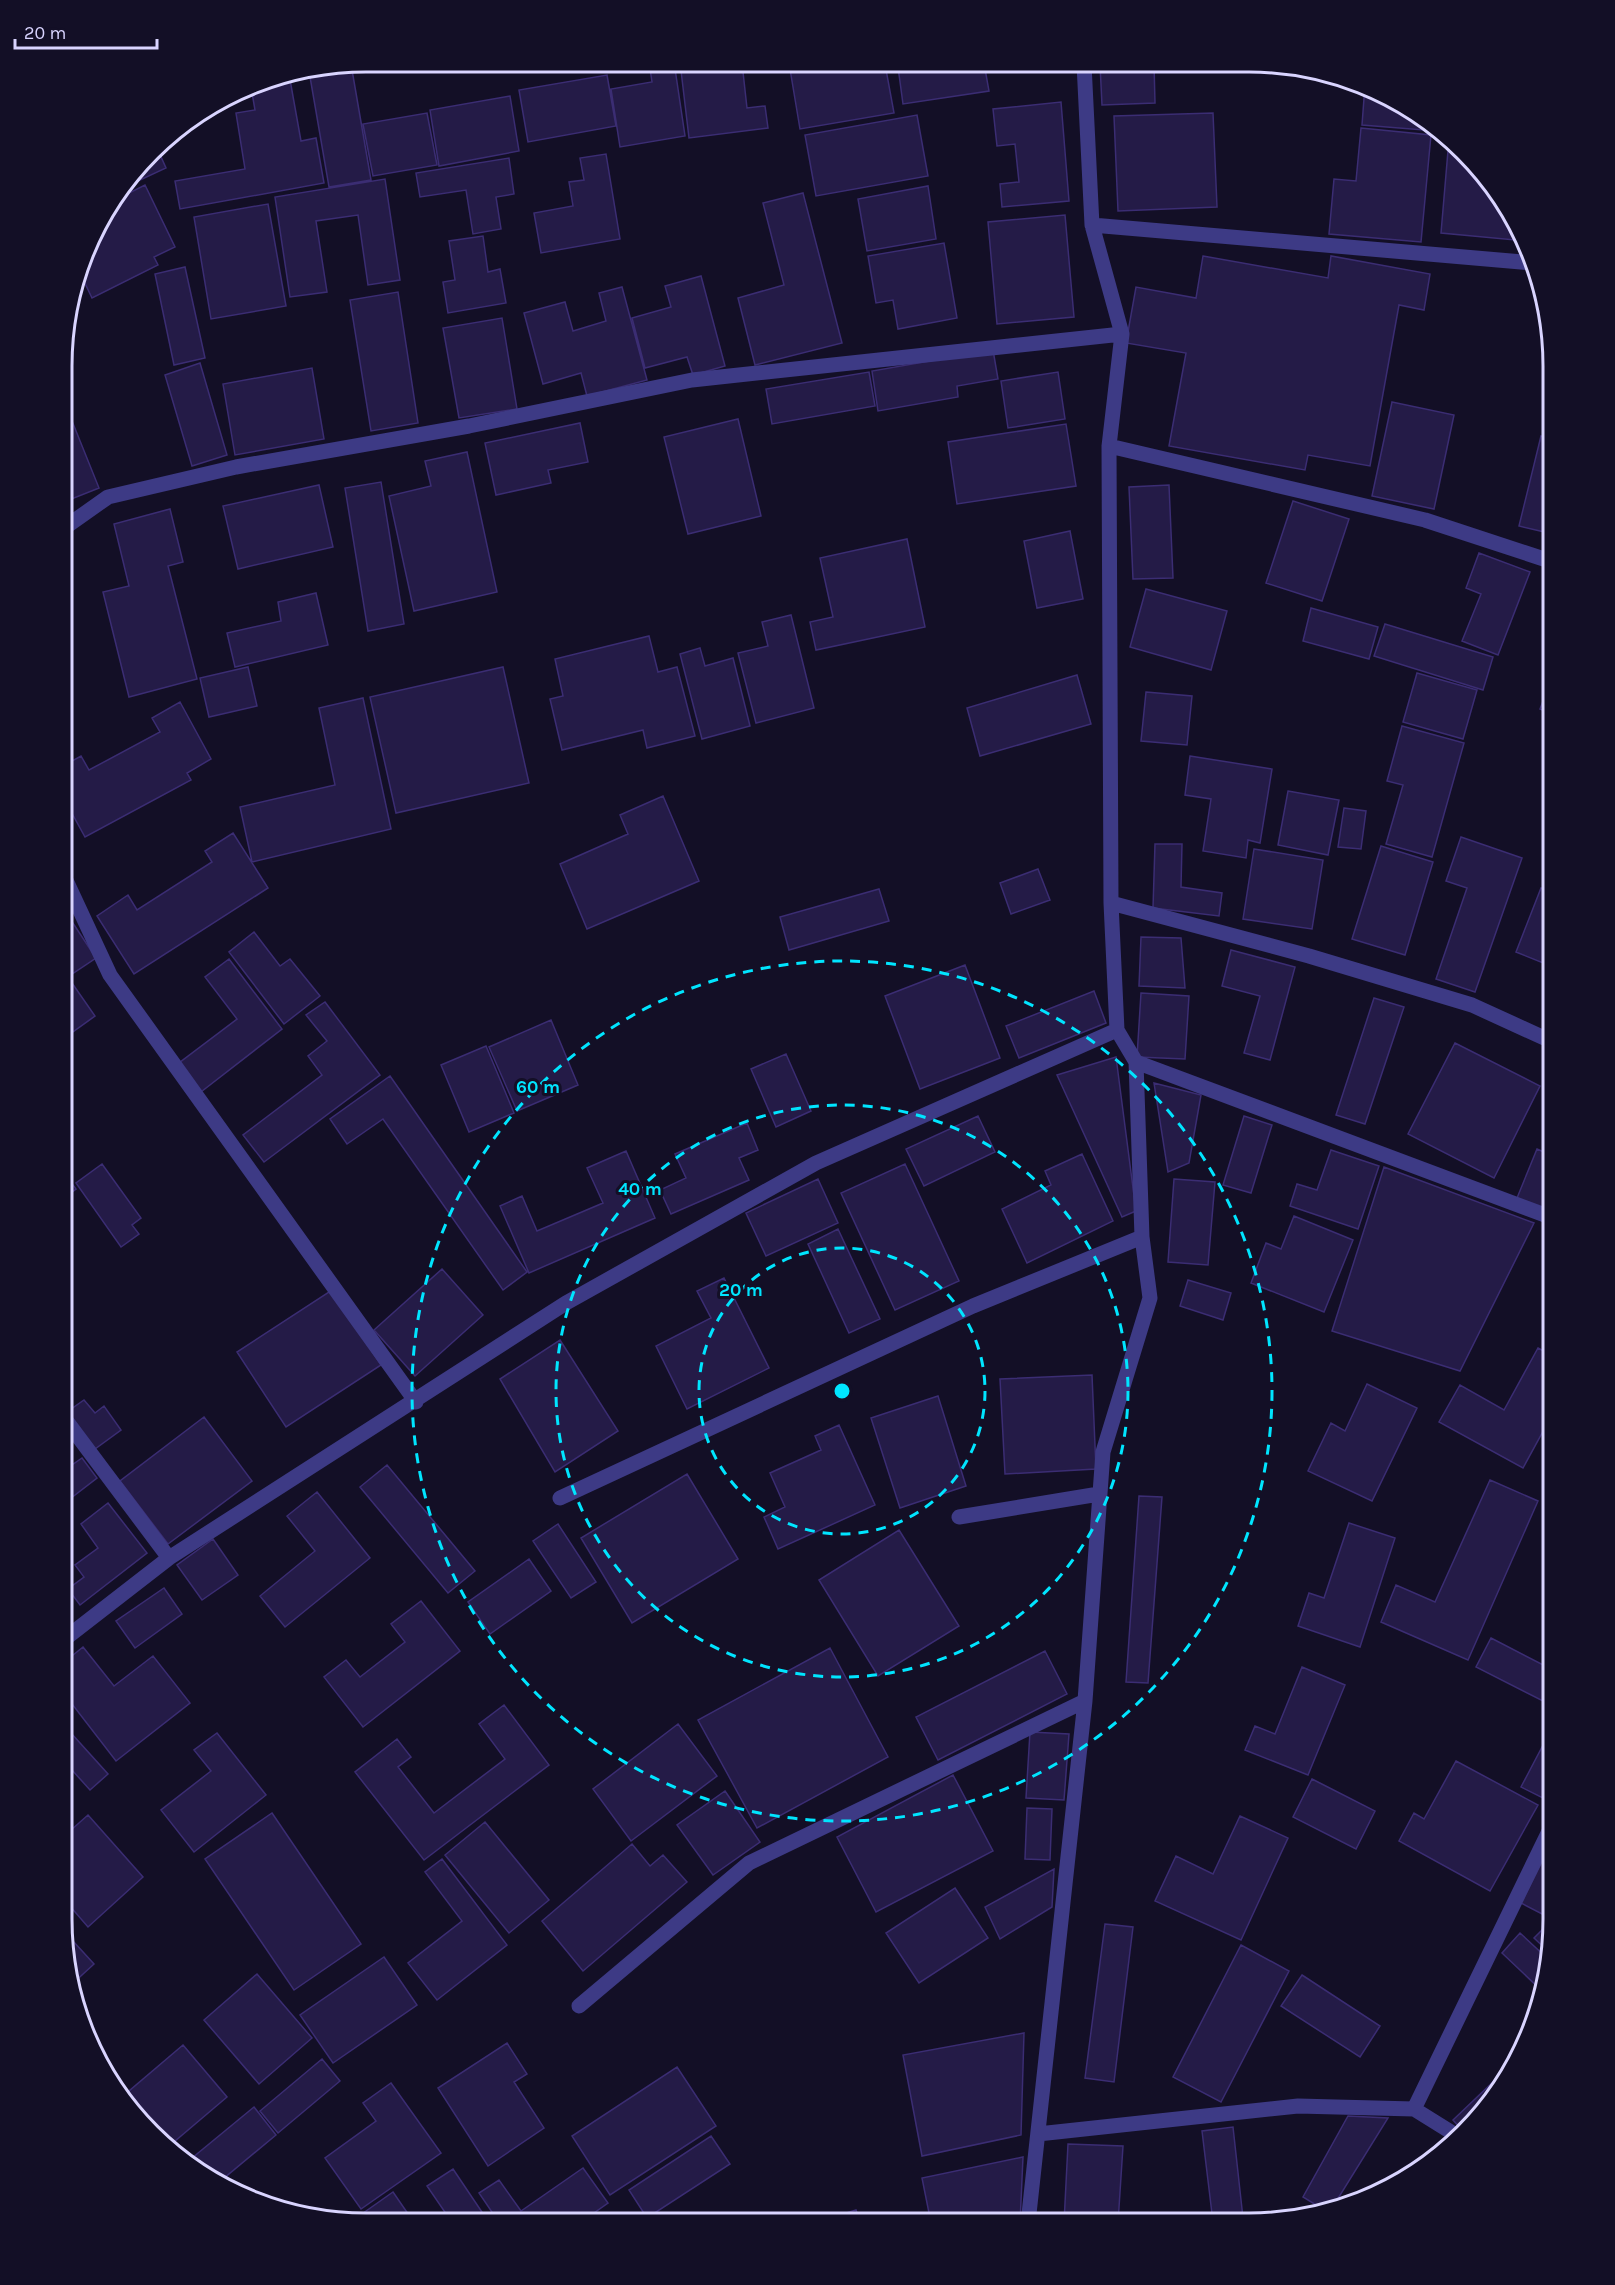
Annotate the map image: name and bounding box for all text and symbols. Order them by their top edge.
scale bar [15,12,158,50]
text: 20 m [24,22,66,44]
text: 60 m [516,1076,560,1098]
text: 40 m [618,1178,662,1200]
text: 20 m [719,1279,763,1301]
centre of rings [832,1381,852,1401]

